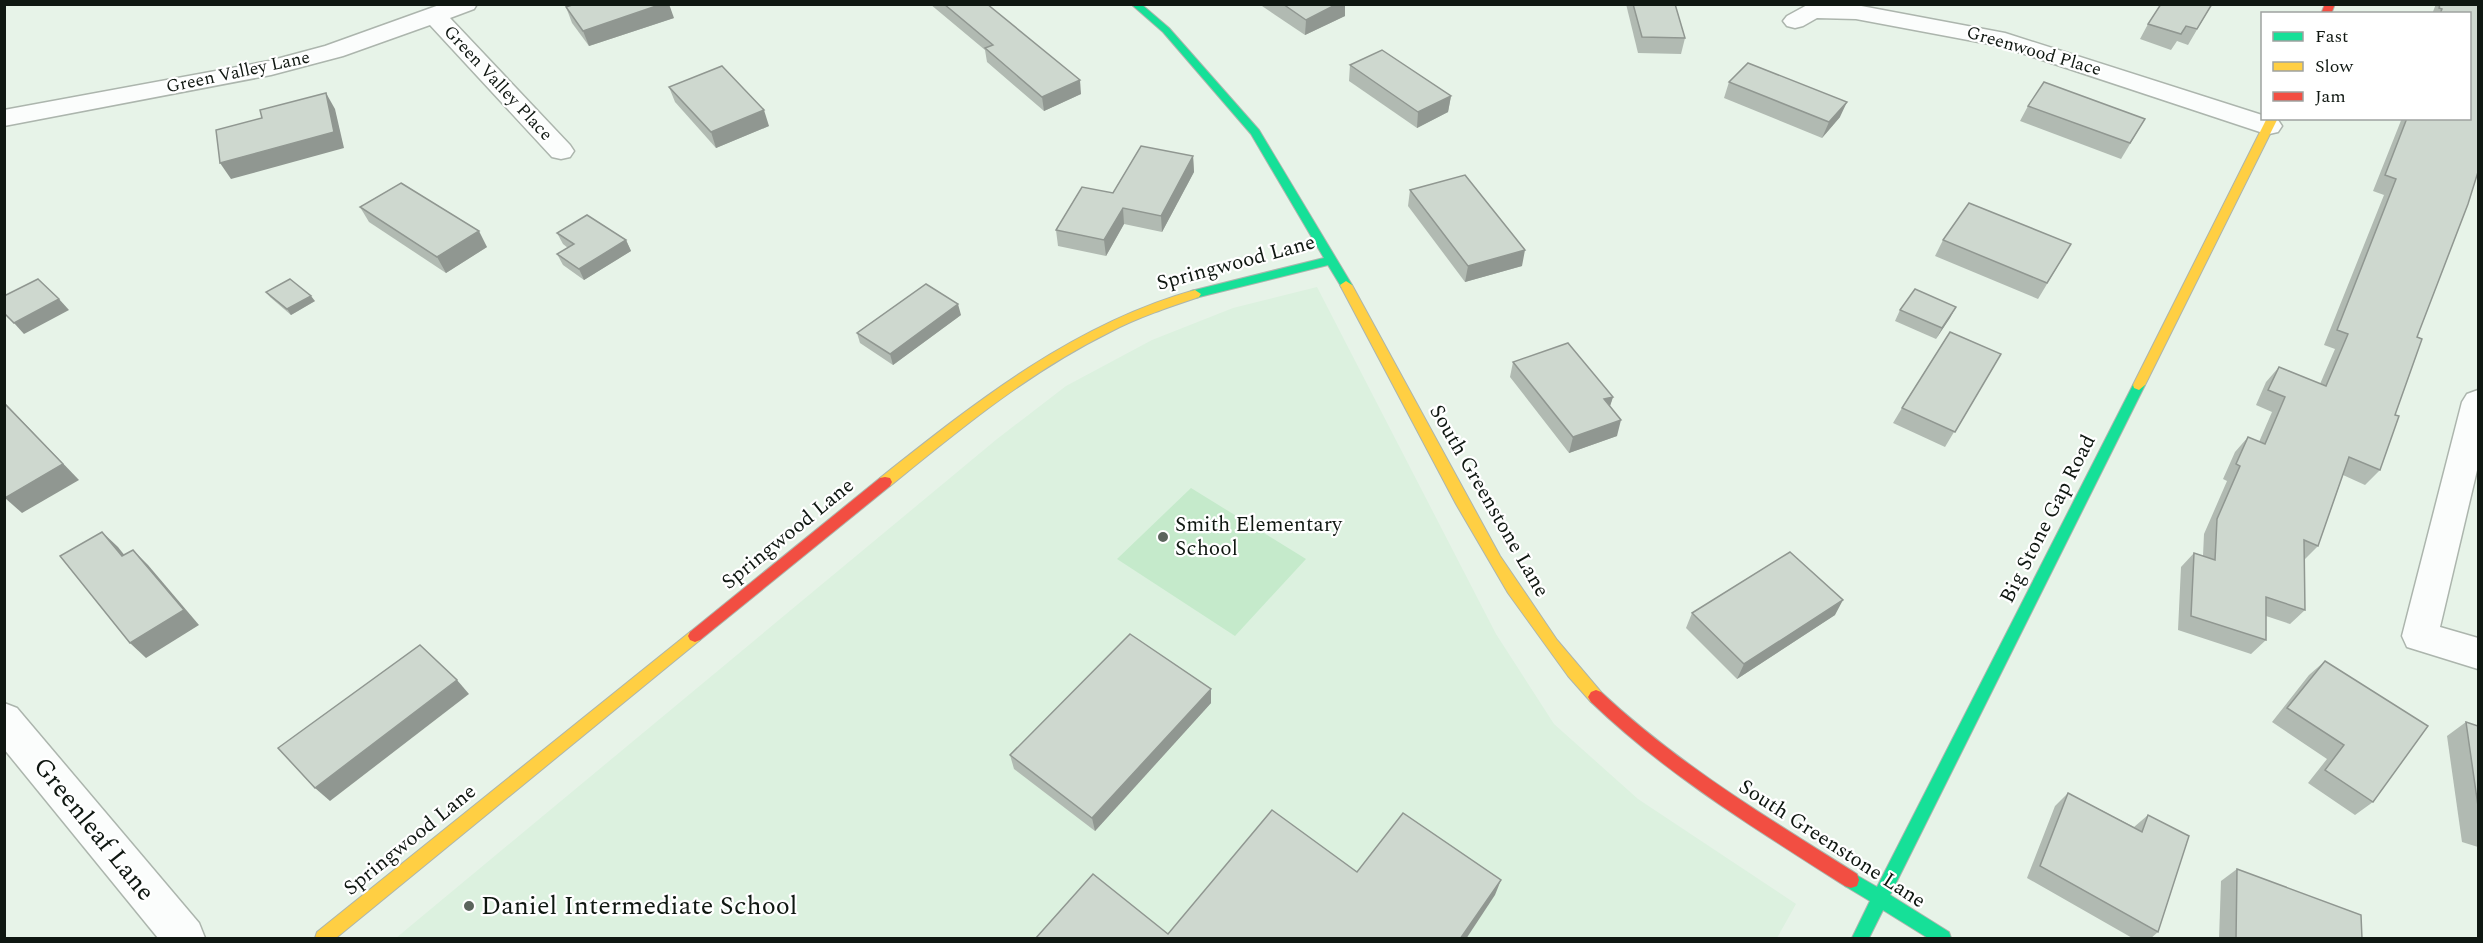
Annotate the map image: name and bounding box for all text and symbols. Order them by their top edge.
legend [2261,12,2471,120]
street label: Green Valley Place [437,19,559,147]
street label: Greenwood Place [1963,19,2105,83]
text: Fast [2315,23,2348,50]
street label: Green Valley Lane [164,44,312,100]
text: Slow [2315,53,2354,80]
text: Jam [2315,83,2346,110]
street label: Springwood Lane [1153,226,1319,300]
street label: South Greenstone Lane [1421,399,1557,603]
street label: Big Stone Gap Road [1992,429,2104,609]
street label: Springwood Lane [715,470,861,598]
place label: Smith Elementary School [1175,509,1343,565]
marker: Smith Elementary School [1156,530,1170,544]
street label: Greenleaf Lane [23,748,165,910]
street label: South Greenstone Lane [1732,771,1932,917]
street label: Springwood Lane [337,776,483,904]
place label: Daniel Intermediate School [481,886,798,926]
marker: Daniel Intermediate School [462,899,476,913]

